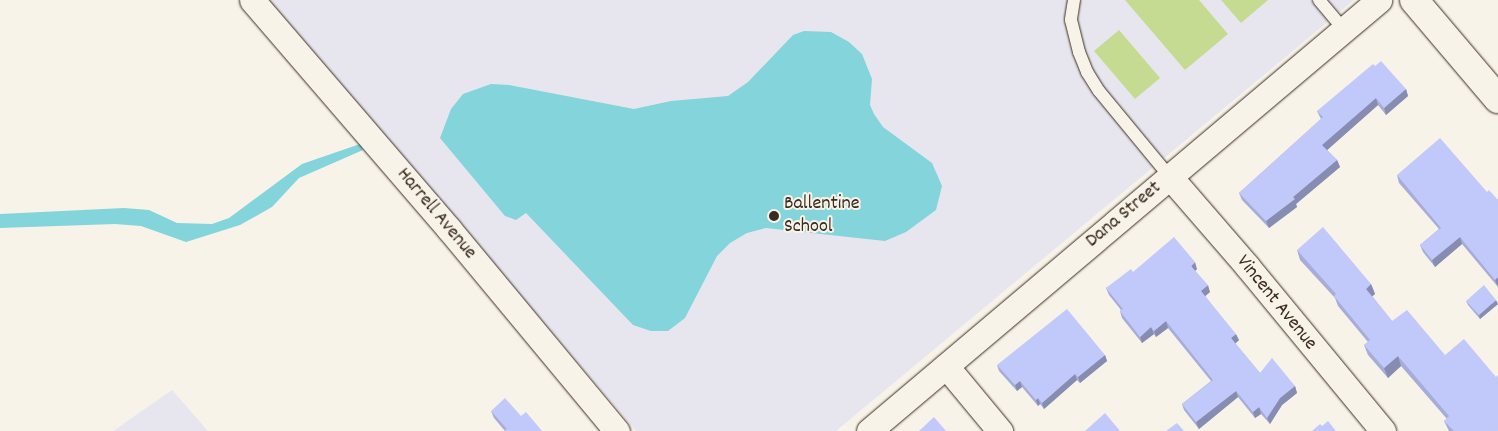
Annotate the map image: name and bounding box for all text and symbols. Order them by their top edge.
street label: Harrell Avenue [391,163,481,265]
street label: Dana Street [1081,176,1167,254]
place label: Ballentine School [784,193,859,240]
marker: Ballentine School [768,210,780,222]
street label: Vincent Avenue [1230,251,1322,355]

